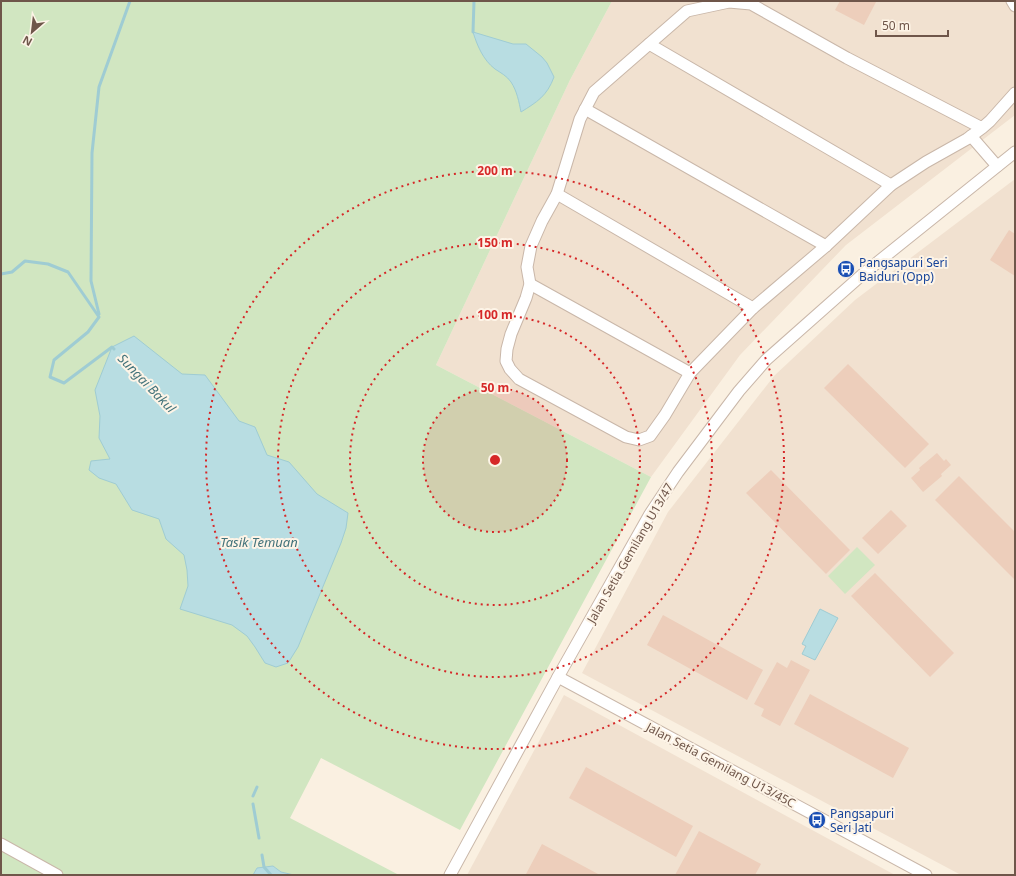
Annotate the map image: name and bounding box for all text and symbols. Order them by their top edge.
north arrow [12,12,52,52]
scale bar [876,12,948,38]
text: 50 m [882,17,910,34]
text: N [20,33,35,50]
text: 200 m [477,162,513,179]
text: 150 m [477,234,513,251]
place label: Pangsapuri Seri Baiduri (Opp) [859,254,948,285]
bus stop icon: Pangsapuri Seri Baiduri (Opp) [836,259,856,279]
text: 100 m [477,306,513,323]
water label: Sungai Bakul [114,349,180,417]
text: 50 m [481,379,509,396]
centre of rings [488,453,502,467]
street label: Jalan Setia Gemilang U13/47 [582,480,677,627]
water label: Tasik Temuan [220,533,298,551]
street label: Jalan Setia Gemilang U13/45C [642,718,799,812]
place label: Pangsapuri Seri Jati [830,805,894,836]
bus stop icon: Pangsapuri Seri Jati [807,810,827,830]

